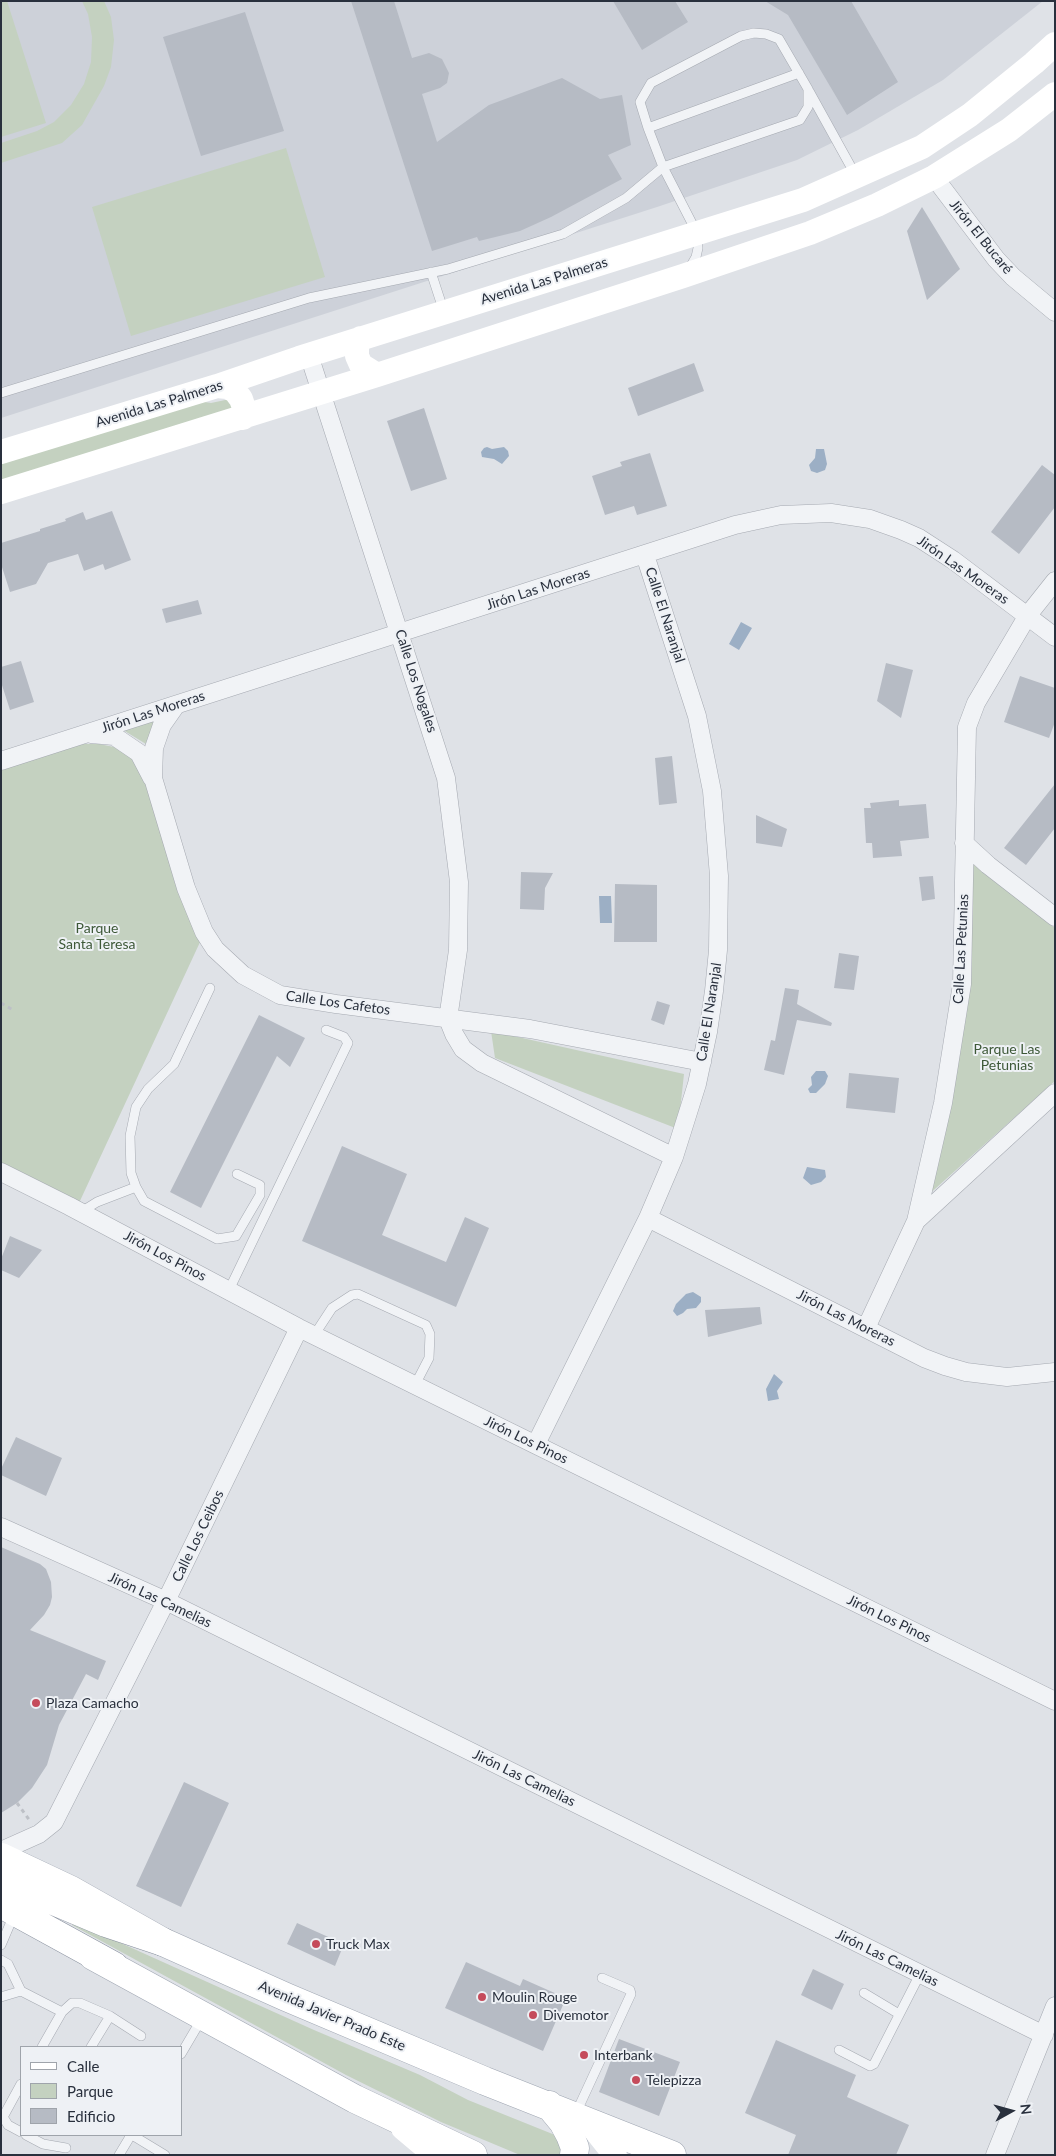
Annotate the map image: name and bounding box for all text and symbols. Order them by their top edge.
street label: Jirón El Bucaré [946,196,1016,278]
street label: Avenida Las Palmeras [478,254,610,308]
street label: Avenida Las Palmeras [93,377,225,431]
street label: Jirón Las Moreras [914,532,1012,608]
street label: Jirón Las Moreras [484,564,592,614]
street label: Calle El Naranjal [642,565,688,665]
street label: Calle Los Nogales [391,627,441,735]
street label: Jirón Las Moreras [99,687,207,737]
street label: Calle Las Petunias [950,894,972,1004]
park label: Parque Santa Teresa [59,920,135,952]
street label: Calle El Naranjal [693,961,725,1063]
street label: Calle Los Cafetos [285,987,391,1019]
park label: Parque Las Petunias [974,1041,1040,1074]
street label: Jirón Los Pinos [121,1227,209,1285]
street label: Jirón Las Moreras [794,1286,898,1350]
street label: Jirón Los Pinos [481,1412,571,1468]
street label: Calle Los Ceibos [169,1487,227,1585]
street label: Jirón Las Camelias [106,1569,214,1631]
street label: Jirón Los Pinos [844,1591,934,1647]
place label: Plaza Camacho [46,1695,139,1711]
marker: Plaza Camacho [30,1697,42,1709]
street label: Jirón Las Camelias [470,1746,578,1810]
street label: Jirón Las Camelias [833,1926,941,1990]
place label: Truck Max [326,1936,390,1952]
marker: Truck Max [310,1938,322,1950]
street label: Avenida Javier Prado Este [256,1977,408,2055]
place label: Moulin Rouge [492,1989,577,2005]
marker: Moulin Rouge [476,1991,488,2003]
place label: Divemotor [543,2007,609,2023]
marker: Divemotor [527,2009,539,2021]
legend [20,2046,182,2136]
place label: Interbank [594,2047,653,2063]
marker: Interbank [578,2049,590,2061]
text: Calle [67,2057,99,2075]
place label: Telepizza [646,2072,701,2088]
marker: Telepizza [630,2074,642,2086]
text: Parque [67,2082,113,2100]
north arrow [986,2086,1036,2136]
text: N [1017,2103,1035,2115]
text: Edificio [67,2107,115,2125]

